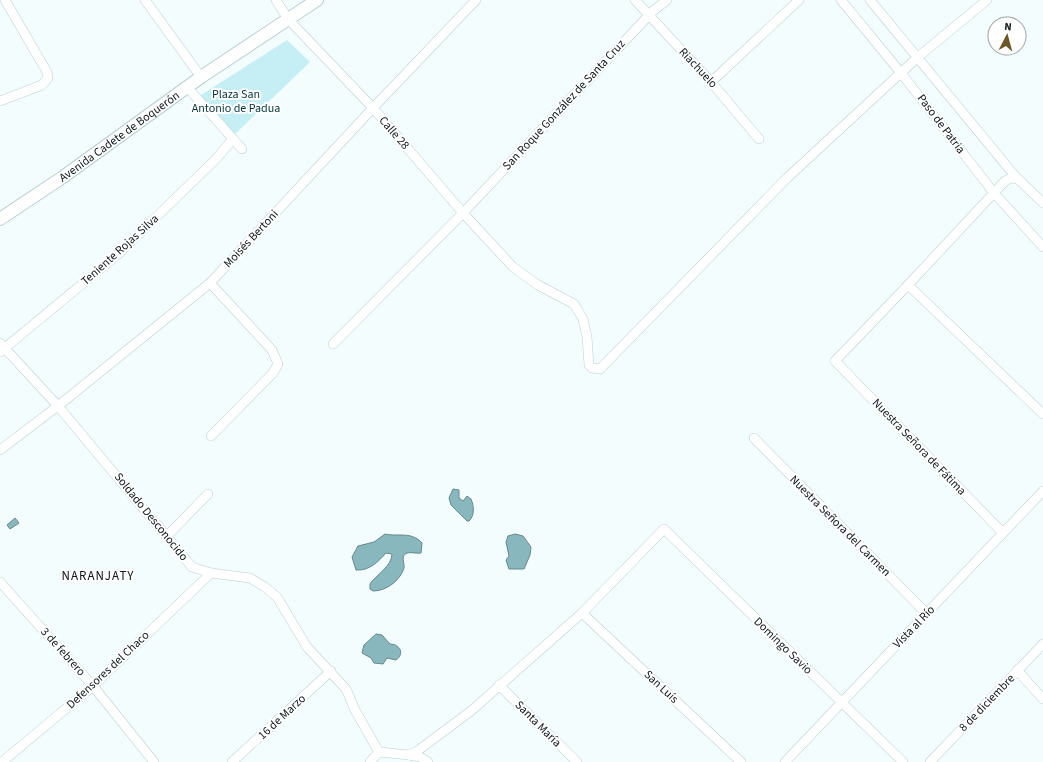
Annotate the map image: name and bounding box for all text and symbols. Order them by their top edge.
north arrow [987,16,1027,56]
text: N [1004,19,1012,34]
street label: San Roque González de Santa Cruz [499,36,629,174]
street label: Riachuelo [675,44,721,92]
park label: Plaza San Antonio de Padua [192,86,280,117]
street label: Avenida Cadete de Boquerón [56,87,183,186]
street label: Paso de Patria [913,91,969,157]
street label: Calle 28 [375,113,413,153]
street label: Moisés Bertoni [220,206,282,272]
street label: Teniente Rojas Silva [77,210,163,290]
street label: Nuestra Señora de Fátima [868,395,970,499]
street label: Soldado Desconocido [110,469,192,565]
street label: Nuestra Señora del Carmen [786,472,894,580]
district label: NARANJATY [62,567,134,585]
street label: Vista al Río [889,602,939,652]
street label: Domingo Savio [750,614,816,678]
street label: 3 de febrero [37,624,89,680]
street label: Defensores del Chaco [63,627,153,713]
street label: San Luís [640,667,682,707]
street label: 8 de diciembre [955,670,1019,736]
street label: 16 de Marzo [254,690,310,744]
street label: Santa María [511,697,565,751]

